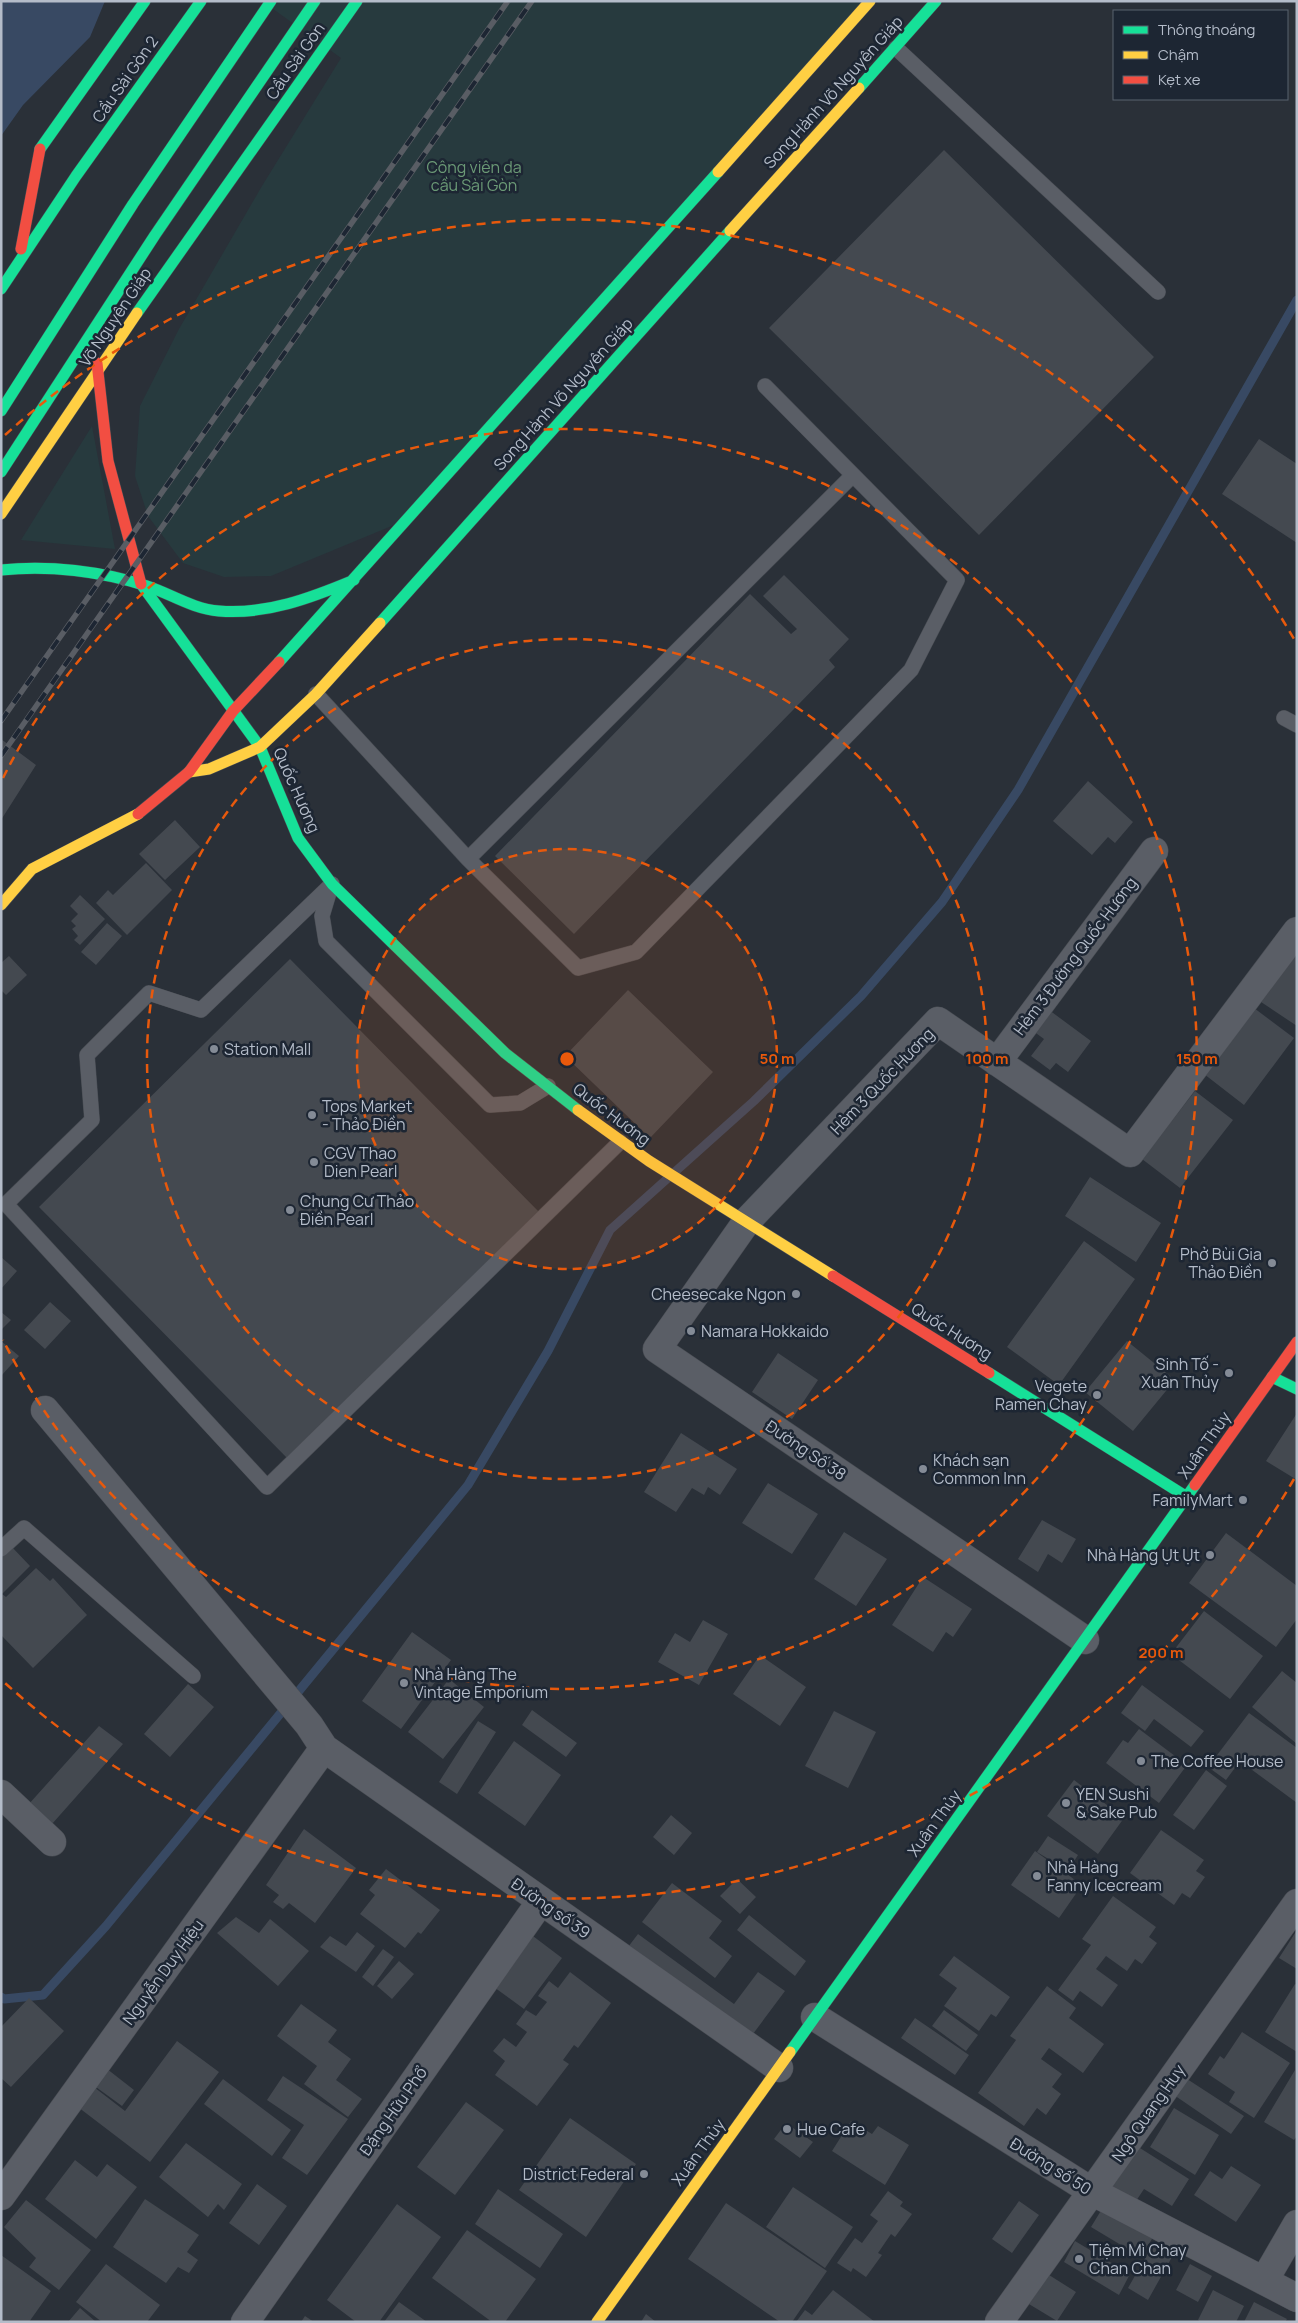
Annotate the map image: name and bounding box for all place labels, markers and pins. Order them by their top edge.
place label: Station Mall [224,1038,311,1060]
marker: Station Mall [208,1043,220,1055]
centre of rings [558,1050,576,1068]
place label: Tops Market - Thảo Điền [322,1095,412,1135]
marker: Tops Market - Thảo Điền [306,1109,318,1121]
place label: CGV Thao Dien Pearl [324,1142,398,1182]
marker: CGV Thao Dien Pearl [308,1156,320,1168]
place label: Chung Cư Thảo Điền Pearl [300,1190,414,1230]
marker: Chung Cư Thảo Điền Pearl [284,1204,296,1216]
place label: Phở Bùi Gia Thảo Điền [1180,1243,1262,1283]
marker: Phở Bùi Gia Thảo Điền [1266,1257,1278,1269]
place label: Cheesecake Ngon [651,1283,786,1305]
marker: Cheesecake Ngon [790,1288,802,1300]
place label: Namara Hokkaido [701,1320,829,1342]
marker: Namara Hokkaido [685,1325,697,1337]
place label: Sinh Tố - Xuân Thủy [1141,1353,1220,1393]
marker: Sinh Tố - Xuân Thủy [1223,1367,1235,1379]
place label: Vegete Ramen Chay [995,1375,1088,1415]
marker: Vegete Ramen Chay [1091,1389,1103,1401]
place label: Khách sạn Common Inn [933,1449,1026,1489]
marker: Khách sạn Common Inn [917,1463,929,1475]
place label: FamilyMart [1152,1489,1233,1511]
marker: FamilyMart [1237,1494,1249,1506]
place label: Nhà Hàng Ụt Ụt [1087,1544,1200,1566]
marker: Nhà Hàng Ụt Ụt [1204,1549,1216,1561]
place label: Nhà Hàng The Vintage Emporium [414,1663,548,1703]
marker: Nhà Hàng The Vintage Emporium [398,1677,410,1689]
place label: The Coffee House [1151,1750,1283,1772]
marker: The Coffee House [1135,1755,1147,1767]
place label: YEN Sushi & Sake Pub [1076,1783,1157,1823]
marker: YEN Sushi & Sake Pub [1060,1797,1072,1809]
place label: Nhà Hàng Fanny Icecream [1047,1856,1162,1896]
marker: Nhà Hàng Fanny Icecream [1031,1870,1043,1882]
place label: Hue Cafe [797,2118,865,2140]
marker: Hue Cafe [781,2123,793,2135]
place label: District Federal [523,2163,634,2185]
marker: District Federal [638,2168,650,2180]
place label: Tiệm Mì Chay Chan Chan [1089,2239,1187,2279]
marker: Tiệm Mì Chay Chan Chan [1073,2253,1085,2265]

